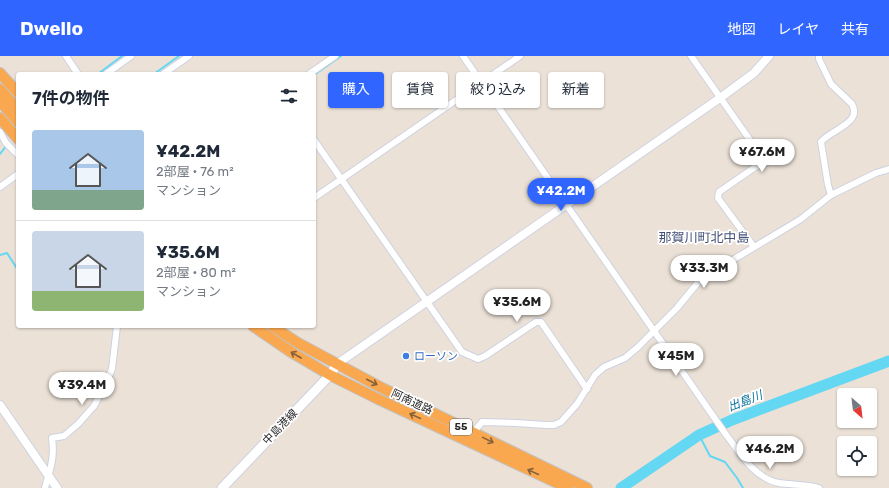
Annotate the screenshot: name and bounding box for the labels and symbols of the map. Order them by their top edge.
pin: ¥67.6M [729,139,795,173]
pin: ¥42.2M [528,178,594,212]
district label: 那賀川町北中島 [658,230,750,245]
pin: ¥33.3M [671,255,737,289]
pin: ¥35.6M [484,289,550,323]
pin: ¥45M [652,343,700,377]
place label: ローソン [414,350,458,363]
one-way arrow [290,351,302,359]
marker: ローソン [401,351,411,361]
pin: ¥39.4M [49,372,115,406]
one-way arrow [366,379,378,387]
street label: 阿南道路 [389,387,435,417]
water label: 出島川 [726,387,766,414]
north arrow [837,388,877,428]
street label: 中島港線 [260,407,300,447]
one-way arrow [409,412,421,419]
road number: 55 [450,419,472,435]
pin: ¥46.2M [737,436,803,470]
one-way arrow [482,437,494,444]
one-way arrow [527,468,539,475]

